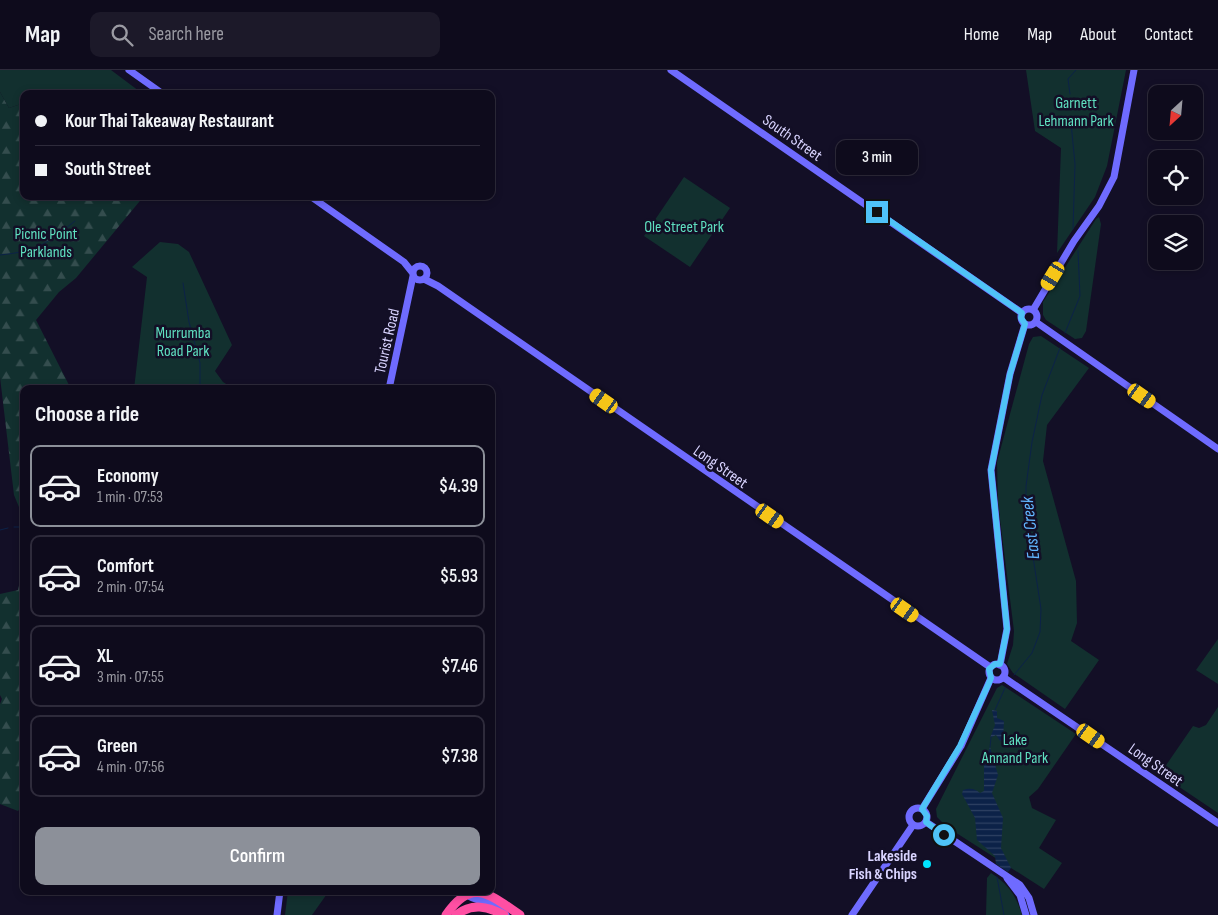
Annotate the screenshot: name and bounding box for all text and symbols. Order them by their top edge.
search box [90,12,440,57]
text: Map [25,20,60,49]
icon: search [108,21,136,49]
text: Search here [148,23,224,46]
text: Home [964,24,999,45]
text: Map [1027,24,1052,45]
text: About [1080,24,1116,45]
text: Contact [1144,24,1193,45]
north arrow [1148,85,1202,140]
map controls [1148,85,1203,270]
park label: Garnett Lehmann Park [1038,94,1114,131]
text: Kour Thai Takeaway Restaurant [65,110,274,133]
street label: South Street [759,111,826,166]
callout: 3 min [836,140,918,174]
text: 3 min [862,148,892,167]
button: locate [1148,150,1203,205]
text: South Street [65,158,151,181]
route end [866,201,888,223]
button: layers [1148,215,1203,270]
park label: Ole Street Park [644,218,724,237]
park label: Picnic Point Parklands [15,225,78,262]
car [1038,259,1067,293]
street label: Tourist Road [371,307,404,376]
park label: Murrumba Road Park [155,324,211,361]
car [1125,381,1158,411]
car [587,386,620,416]
text: Choose a ride [35,401,139,428]
street label: Long Street [689,442,751,493]
icon: car [37,464,82,509]
text: Economy [97,465,159,488]
text: $4.39 [439,475,478,498]
text: 1 min · 07:53 [97,488,163,507]
water label: East Creek [1017,494,1044,560]
car [753,501,786,531]
icon: car [37,554,82,599]
text: Comfort [97,555,154,578]
text: $5.93 [440,565,478,588]
text: 2 min · 07:54 [97,578,164,597]
car [888,595,921,625]
icon: car [37,644,82,689]
text: XL [97,645,113,668]
text: $7.46 [441,655,478,678]
text: 3 min · 07:55 [97,668,164,687]
car [1074,721,1107,751]
park label: Lake Annand Park [981,731,1048,768]
icon: car [37,734,82,779]
text: Green [97,735,137,758]
street label: Long Street [1124,740,1186,791]
text: $7.38 [441,745,478,768]
text: 4 min · 07:56 [97,758,164,777]
route start [933,824,955,846]
button: Confirm [35,827,480,885]
place label: Lakeside Fish & Chips [849,847,917,884]
marker: Lakeside Fish & Chips [921,858,933,870]

